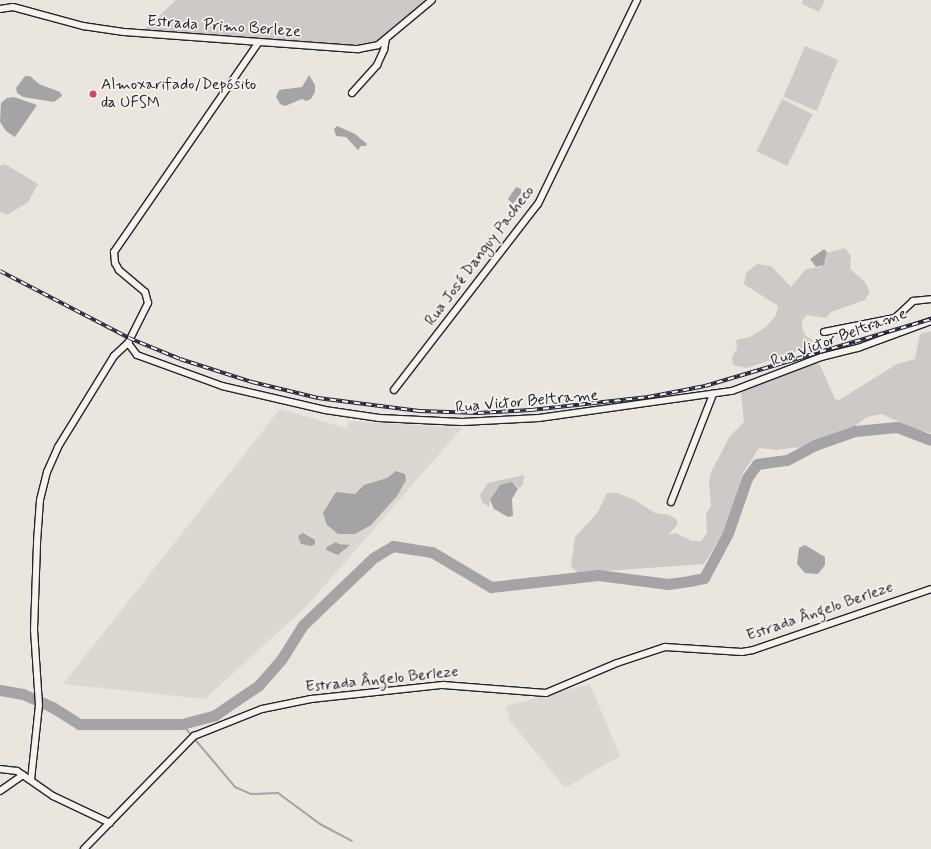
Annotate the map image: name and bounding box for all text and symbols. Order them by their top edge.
street label: Estrada Primo Berleze [146,12,302,42]
place label: Almoxarifado/Depósito da UFSM [101,75,256,113]
marker: Almoxarifado/Depósito da UFSM [88,89,98,99]
street label: Rua José Danguy Pacheco [421,183,539,329]
street label: Rua Victor Beltrame [770,305,908,371]
street label: Rua Victor Beltrame [457,386,597,418]
street label: Estrada Ângelo Berleze [744,578,896,646]
street label: Estrada Ângelo Berleze [304,662,460,698]

